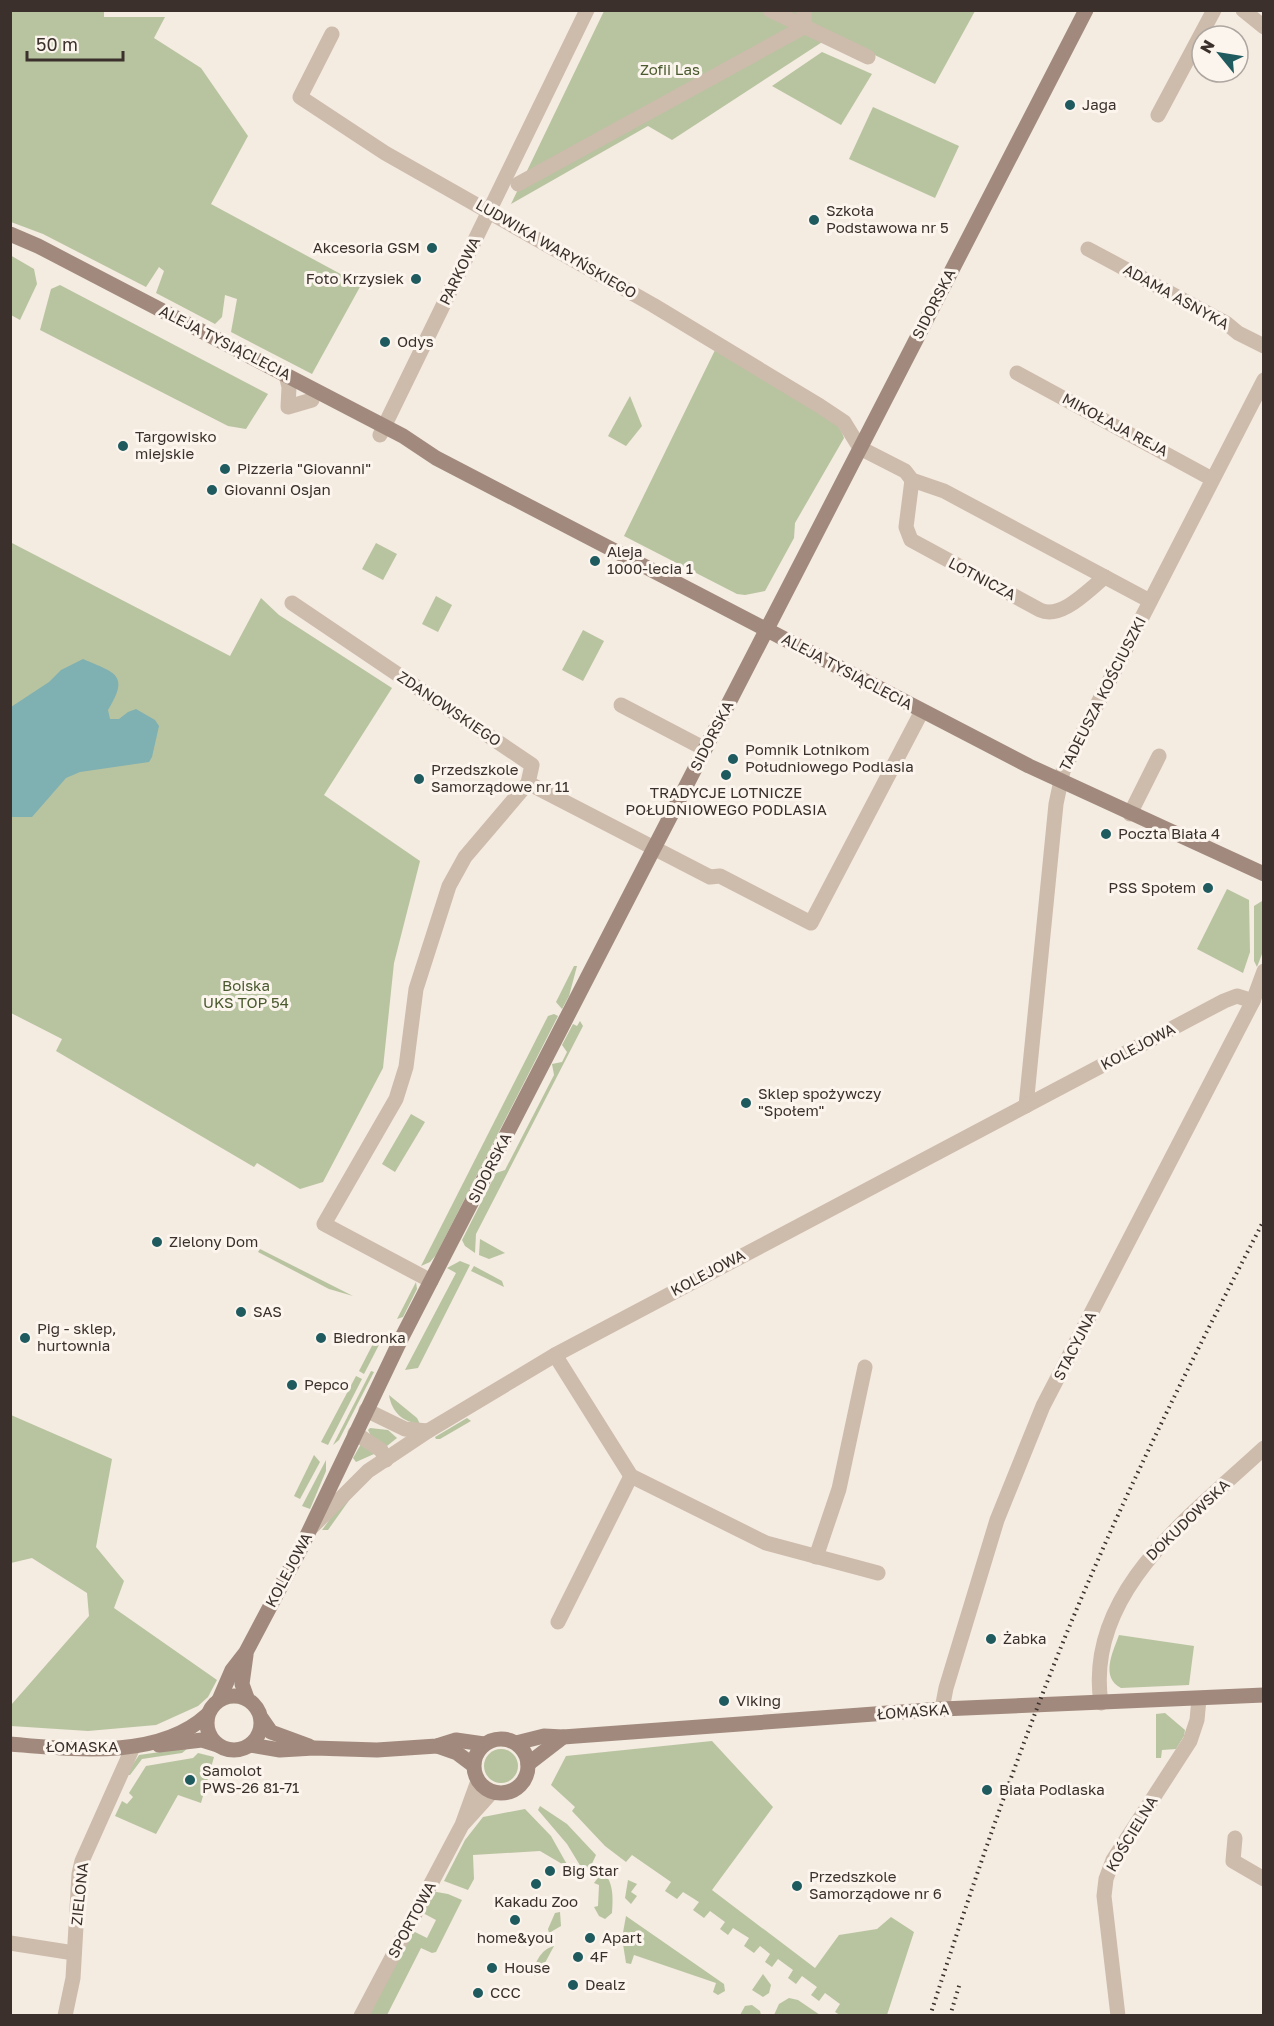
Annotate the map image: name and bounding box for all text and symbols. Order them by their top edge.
scale bar [27,24,123,62]
north arrow [1190,24,1250,84]
text: 50 m [36,33,78,55]
text: N [1195,36,1219,57]
park label: Zofii Las [640,60,700,78]
place label: Jaga [1082,95,1117,113]
marker: Jaga [1063,98,1077,112]
street label: LUDWIKA WARYŃSKIEGO [473,195,640,302]
place label: Szkoła Podstawowa nr 5 [826,201,949,236]
marker: Szkoła Podstawowa nr 5 [807,213,821,227]
street label: PARKOWA [435,234,483,308]
place label: Akcesoria GSM [313,238,420,256]
marker: Akcesoria GSM [425,241,439,255]
street label: ADAMA ASNYKA [1120,260,1233,333]
street label: SIDORSKA [908,265,958,342]
place label: Foto Krzysiek [306,269,405,287]
marker: Foto Krzysiek [409,272,423,286]
street label: ALEJA TYSIĄCLECIA [157,301,294,383]
place label: Odys [397,332,434,350]
marker: Odys [378,335,392,349]
street label: MIKOŁAJA REJA [1059,389,1171,460]
place label: Targowisko miejskie [135,427,217,462]
marker: Targowisko miejskie [116,439,130,453]
place label: Pizzeria "Giovanni" [237,459,371,477]
marker: Pizzeria "Giovanni" [218,462,232,476]
place label: Giovanni Osjan [224,480,331,498]
marker: Giovanni Osjan [205,483,219,497]
place label: Aleja 1000-lecia 1 [607,542,693,577]
street label: LOTNICZA [946,553,1019,603]
marker: Aleja 1000-lecia 1 [588,554,602,568]
street label: TADEUSZA KOŚCIUSZKI [1055,613,1149,774]
street label: ALEJA TYSIĄCLECIA [779,629,916,713]
street label: ZDANOWSKIEGO [394,667,505,750]
street label: SIDORSKA [686,697,736,774]
place label: Pomnik Lotnikom Południowego Podlasia [745,740,914,775]
marker: Pomnik Lotnikom Południowego Podlasia [726,752,740,766]
place label: Przedszkole Samorządowe nr 11 [431,760,569,795]
marker: TRADYCJE LOTNICZE POŁUDNIOWEGO PODLASIA [719,768,733,782]
marker: Przedszkole Samorządowe nr 11 [412,772,426,786]
place label: TRADYCJE LOTNICZE POŁUDNIOWEGO PODLASIA [625,783,827,818]
place label: Poczta Biała 4 [1118,824,1220,842]
marker: Poczta Biała 4 [1099,827,1113,841]
place label: PSS Społem [1108,878,1196,896]
marker: PSS Społem [1201,881,1215,895]
park label: Boiska UKS TOP 54 [203,976,289,1011]
street label: KOLEJOWA [1097,1019,1178,1073]
place label: Sklep spożywczy "Społem" [758,1084,882,1119]
marker: Sklep spożywczy "Społem" [739,1096,753,1110]
street label: SIDORSKA [464,1129,514,1206]
place label: Zielony Dom [169,1232,258,1250]
marker: Zielony Dom [150,1235,164,1249]
street label: KOLEJOWA [667,1245,748,1299]
place label: SAS [253,1302,282,1320]
marker: SAS [234,1305,248,1319]
street label: STACYJNA [1049,1308,1099,1383]
place label: Pig - sklep, hurtownia [37,1319,116,1354]
place label: Biedronka [333,1328,406,1346]
marker: Pig - sklep, hurtownia [18,1331,32,1345]
marker: Biedronka [314,1331,328,1345]
place label: Pepco [304,1375,349,1393]
marker: Pepco [285,1378,299,1392]
street label: DOKUDOWSKA [1142,1475,1233,1564]
street label: KOLEJOWA [261,1529,315,1610]
place label: Żabka [1003,1629,1047,1647]
marker: Żabka [984,1632,998,1646]
place label: Viking [736,1691,781,1709]
marker: Viking [717,1694,731,1708]
street label: ŁOMASKA [876,1699,950,1723]
street label: ŁOMASKA [46,1737,118,1755]
place label: Samolot PWS-26 81-71 [202,1761,299,1796]
marker: Samolot PWS-26 81-71 [183,1773,197,1787]
place label: Biała Podlaska [999,1780,1105,1798]
marker: Biała Podlaska [980,1783,994,1797]
street label: KOŚCIELNA [1102,1793,1161,1874]
street label: ZIELONA [67,1861,91,1926]
place label: Big Star [562,1861,619,1879]
marker: Big Star [543,1864,557,1878]
place label: Przedszkole Samorządowe nr 6 [809,1867,942,1902]
marker: Kakadu Zoo [529,1877,543,1891]
street label: SPORTOWA [383,1878,439,1961]
marker: Przedszkole Samorządowe nr 6 [790,1879,804,1893]
place label: Kakadu Zoo [494,1892,578,1910]
marker: home&you [508,1913,522,1927]
place label: home&you [477,1928,553,1946]
place label: Apart [602,1928,642,1946]
marker: Apart [583,1931,597,1945]
place label: 4F [590,1947,608,1965]
marker: 4F [571,1950,585,1964]
place label: House [504,1958,550,1976]
marker: House [485,1961,499,1975]
place label: Dealz [585,1975,626,1993]
marker: Dealz [566,1978,580,1992]
place label: CCC [490,1983,521,2001]
marker: CCC [471,1986,485,2000]

